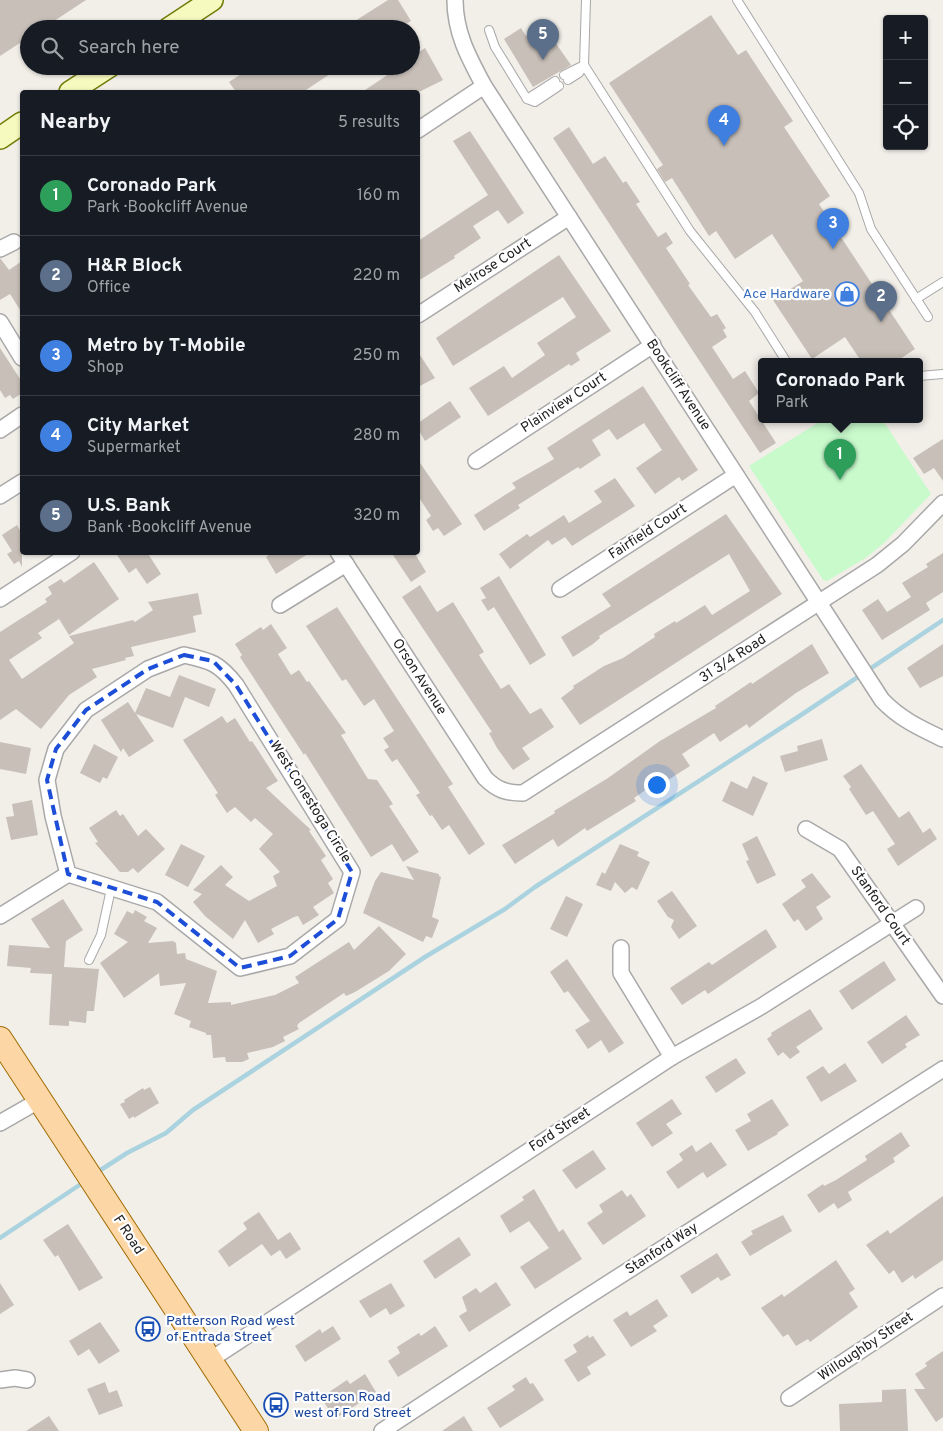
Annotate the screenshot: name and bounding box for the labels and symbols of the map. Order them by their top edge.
pin: 5 [527,19,559,60]
pin: 4 [708,105,740,146]
pin: 3 [817,208,849,249]
street label: Melrose Court [451,235,535,297]
shop icon: Ace Hardware [834,281,860,307]
pin: 2 [865,281,897,322]
place label: Ace Hardware [743,286,830,303]
street label: Bookcliff Avenue [642,336,714,434]
street label: Plainview Court [518,369,610,437]
pin: 1 [824,439,856,480]
street label: Fairfield Court [606,500,690,564]
street label: 31 3/4 Road [696,631,770,687]
street label: Orson Avenue [388,636,450,718]
street label: West Conestoga Circle [266,738,354,866]
your location [644,772,670,798]
street label: Stanford Court [846,863,914,949]
street label: Ford Street [526,1104,594,1156]
street label: F Road [109,1212,147,1258]
street label: Stanford Way [623,1219,701,1279]
street label: Willoughby Street [815,1309,917,1385]
place label: Patterson Road west of Entrada Street [166,1313,295,1346]
bus stop icon: Patterson Road west of Entrada Street [135,1316,161,1342]
place label: Patterson Road west of Ford Street [294,1389,411,1422]
bus stop icon: Patterson Road west of Ford Street [263,1392,289,1418]

